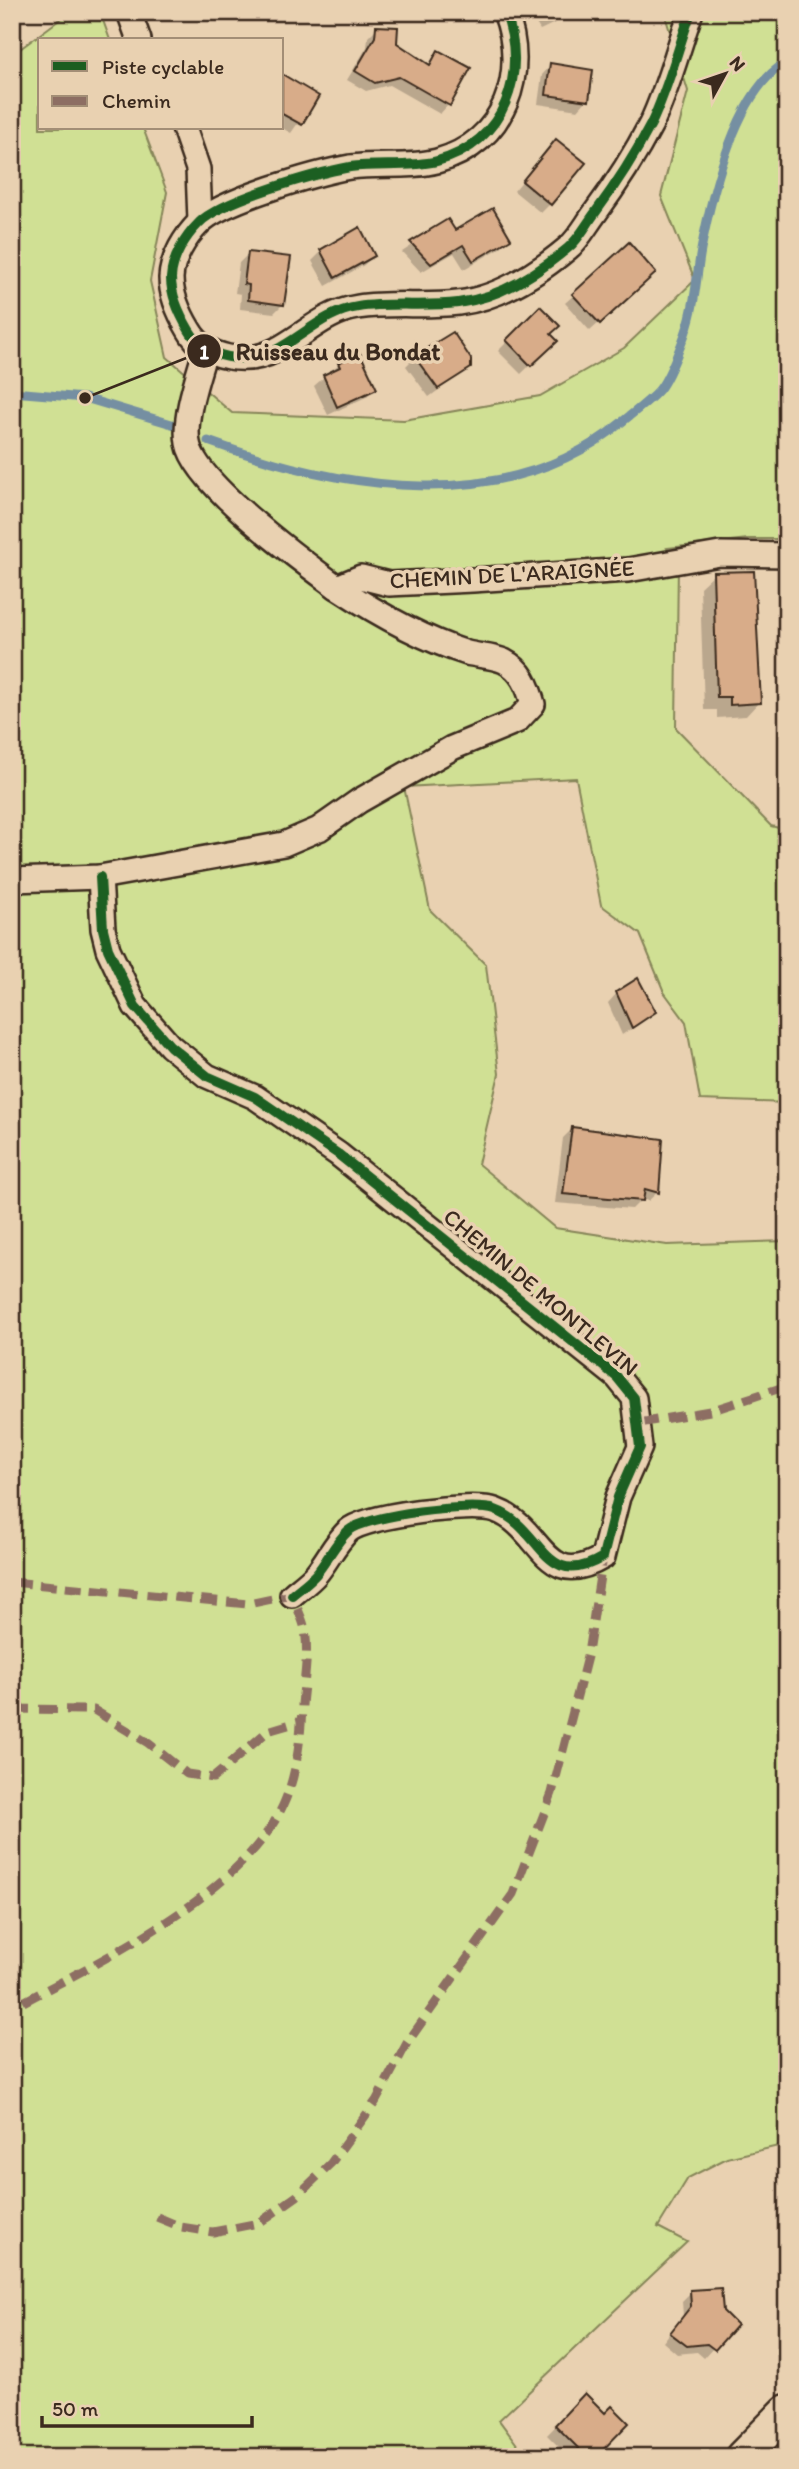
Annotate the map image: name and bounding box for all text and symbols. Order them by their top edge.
legend [38,38,284,130]
north arrow [690,38,760,108]
text: N [725,51,751,76]
text: Piste cyclable [102,54,224,79]
text: Chemin [102,88,171,113]
callout: Ruisseau du Bondat [187,329,455,374]
text: Ruisseau du Bondat [236,337,440,366]
text: 1 [199,339,209,364]
street label: CHEMIN DE L'ARAIGNÉE [389,554,635,594]
street label: CHEMIN DE MONTLEVIN [438,1202,644,1382]
scale bar [42,2385,252,2429]
text: 50 m [52,2396,99,2421]

